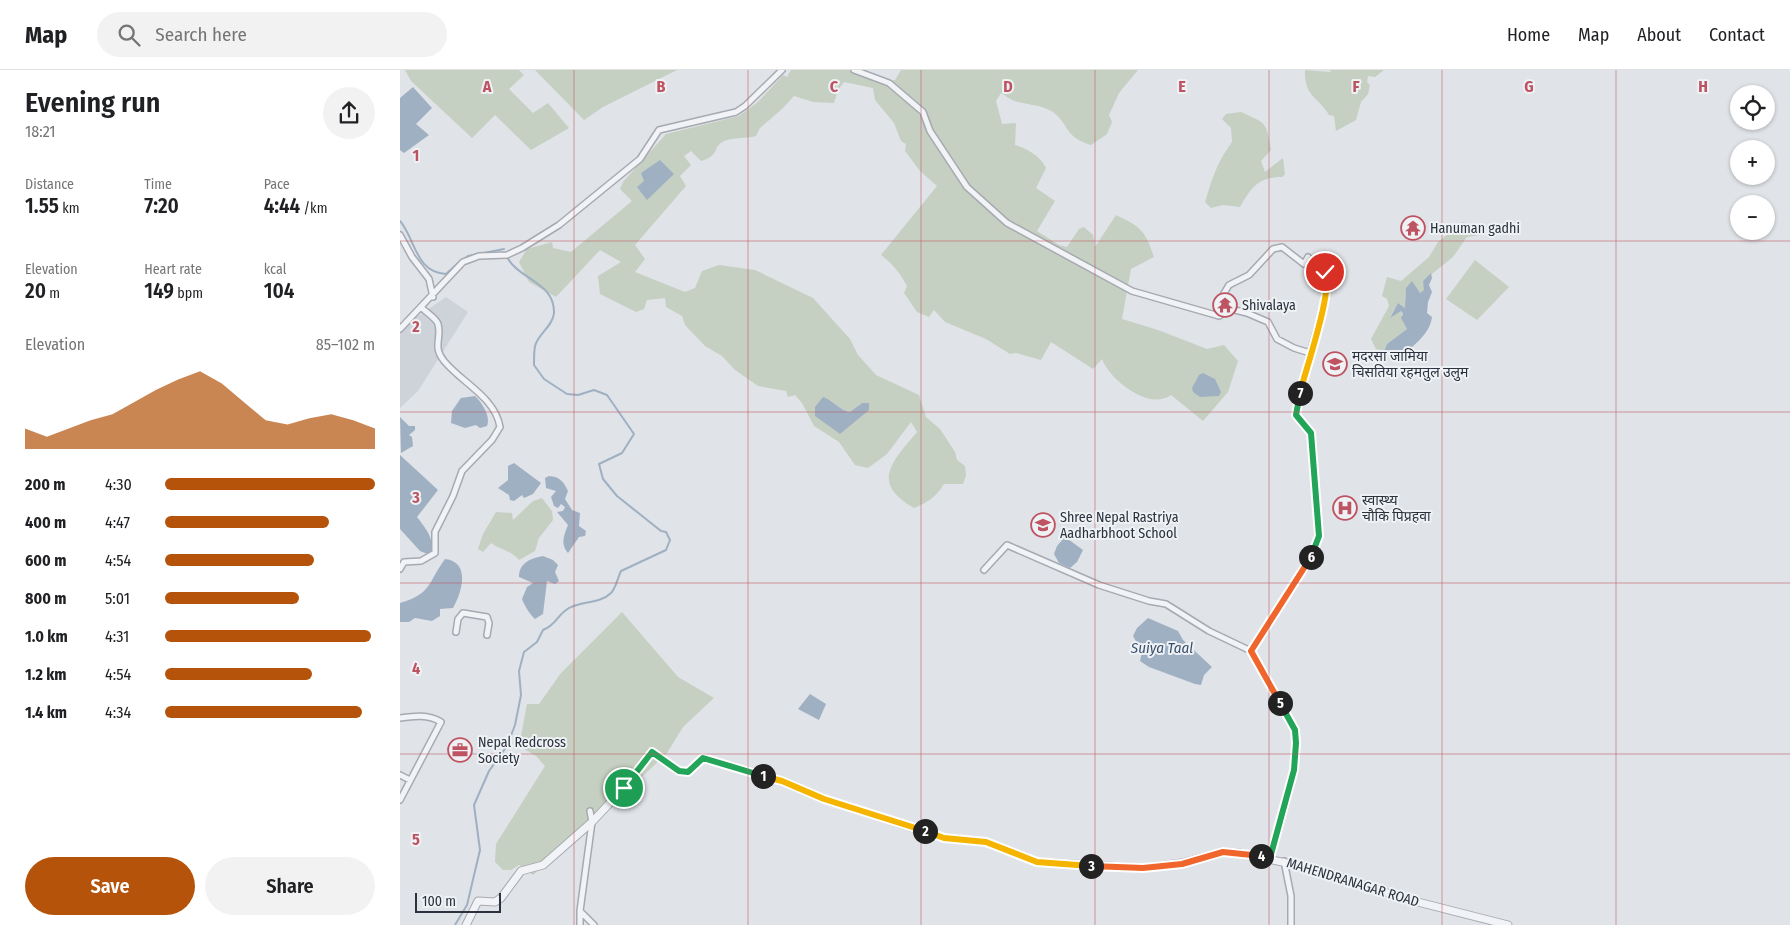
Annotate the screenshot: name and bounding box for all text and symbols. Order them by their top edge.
search box [97,12,447,57]
text: Map [25,21,67,49]
icon: search [115,21,143,49]
text: Search here [155,23,247,46]
text: Home [1507,24,1550,46]
text: Map [1578,24,1609,46]
text: About [1637,24,1681,46]
text: Contact [1709,24,1765,46]
text: A [482,77,492,96]
text: B [657,77,666,96]
text: C [830,77,839,96]
text: D [1003,77,1013,96]
text: E [1178,77,1186,96]
text: F [1352,77,1360,96]
text: G [1524,77,1534,96]
text: H [1698,77,1708,96]
map controls [1730,85,1775,240]
button: locate [1730,85,1775,130]
text: Evening run [25,86,160,119]
button: share [323,87,375,139]
text: 18:21 [25,122,56,141]
button: + [1730,140,1775,185]
text: 1 [413,146,419,165]
text: Distance [25,176,74,193]
text: Time [144,176,172,193]
text: Pace [264,176,290,193]
text: 1.55 [25,193,59,219]
text: 7:20 [144,193,179,219]
text: 4:44 [264,193,300,219]
button: − [1730,195,1775,240]
text: km [59,200,80,217]
text: /km [300,200,327,217]
temple icon: Hanuman gadhi [1400,215,1426,241]
place label: Hanuman gadhi [1430,220,1520,237]
pin [1304,251,1346,293]
icon: check [1311,258,1339,286]
text: Elevation [25,261,78,278]
text: Heart rate [144,261,202,278]
text: kcal [264,261,286,278]
text: 20 [25,278,46,304]
text: 149 [144,278,174,304]
text: 104 [264,278,294,304]
text: m [46,285,60,302]
text: bpm [174,285,203,302]
temple icon: Shivalaya [1212,292,1238,318]
place label: Shivalaya [1242,297,1296,314]
text: 2 [411,317,420,336]
text: Elevation [25,335,85,354]
text: 85–102 m [316,335,375,354]
place label: मदरसा जामिया चिसतिया रहमतुल उलुम [1352,348,1469,382]
school or university icon: मदरसा जामिया चिसतिया रहमतुल उलुम [1322,351,1348,377]
pin: 7 [1288,380,1312,406]
text: 7 [1298,385,1303,402]
text: 200 m [25,475,65,494]
text: 4:30 [105,475,132,494]
text: 3 [411,488,420,507]
place label: स्वास्थ्य चाैकि पिप्रहवा [1362,492,1431,525]
hospital icon: स्वास्थ्य चाैकि पिप्रहवा [1332,495,1358,521]
place label: Shree Nepal Rastriya Aadharbhoot School [1060,509,1179,542]
school or university icon: Shree Nepal Rastriya Aadharbhoot School [1030,512,1056,538]
text: 400 m [25,513,66,532]
text: 4:47 [105,513,130,532]
pin: 6 [1298,544,1324,570]
text: 6 [1308,549,1315,566]
text: 600 m [25,551,66,570]
text: 4:54 [105,551,131,570]
text: 800 m [25,589,66,608]
text: 5:01 [105,589,130,608]
text: 1.0 km [25,627,68,646]
text: 4:31 [105,627,129,646]
water label: Suiya Taal [1130,639,1193,657]
text: 4 [412,659,420,678]
text: 1.2 km [25,665,67,684]
text: 4:54 [105,665,131,684]
pin: 5 [1268,690,1292,716]
text: 5 [1277,695,1284,712]
text: 1.4 km [25,703,67,722]
text: 4:34 [105,703,131,722]
place label: Nepal Redcross Society [478,734,566,767]
office icon: Nepal Redcross Society [447,737,473,763]
pin: 1 [750,764,776,788]
pin [603,767,645,809]
text: 1 [761,768,766,785]
icon: arrive [610,774,638,802]
pin: 2 [912,818,938,844]
text: 2 [922,823,929,840]
text: 5 [412,830,420,849]
pin: 4 [1248,844,1274,868]
text: 4 [1258,848,1265,865]
pin: 3 [1078,854,1104,878]
street label: MAHENDRANAGAR ROAD [1285,854,1421,911]
button: Save [25,857,195,915]
button: Share [205,857,375,915]
text: 3 [1088,858,1095,875]
scale bar [415,890,501,913]
text: 100 m [422,893,456,910]

